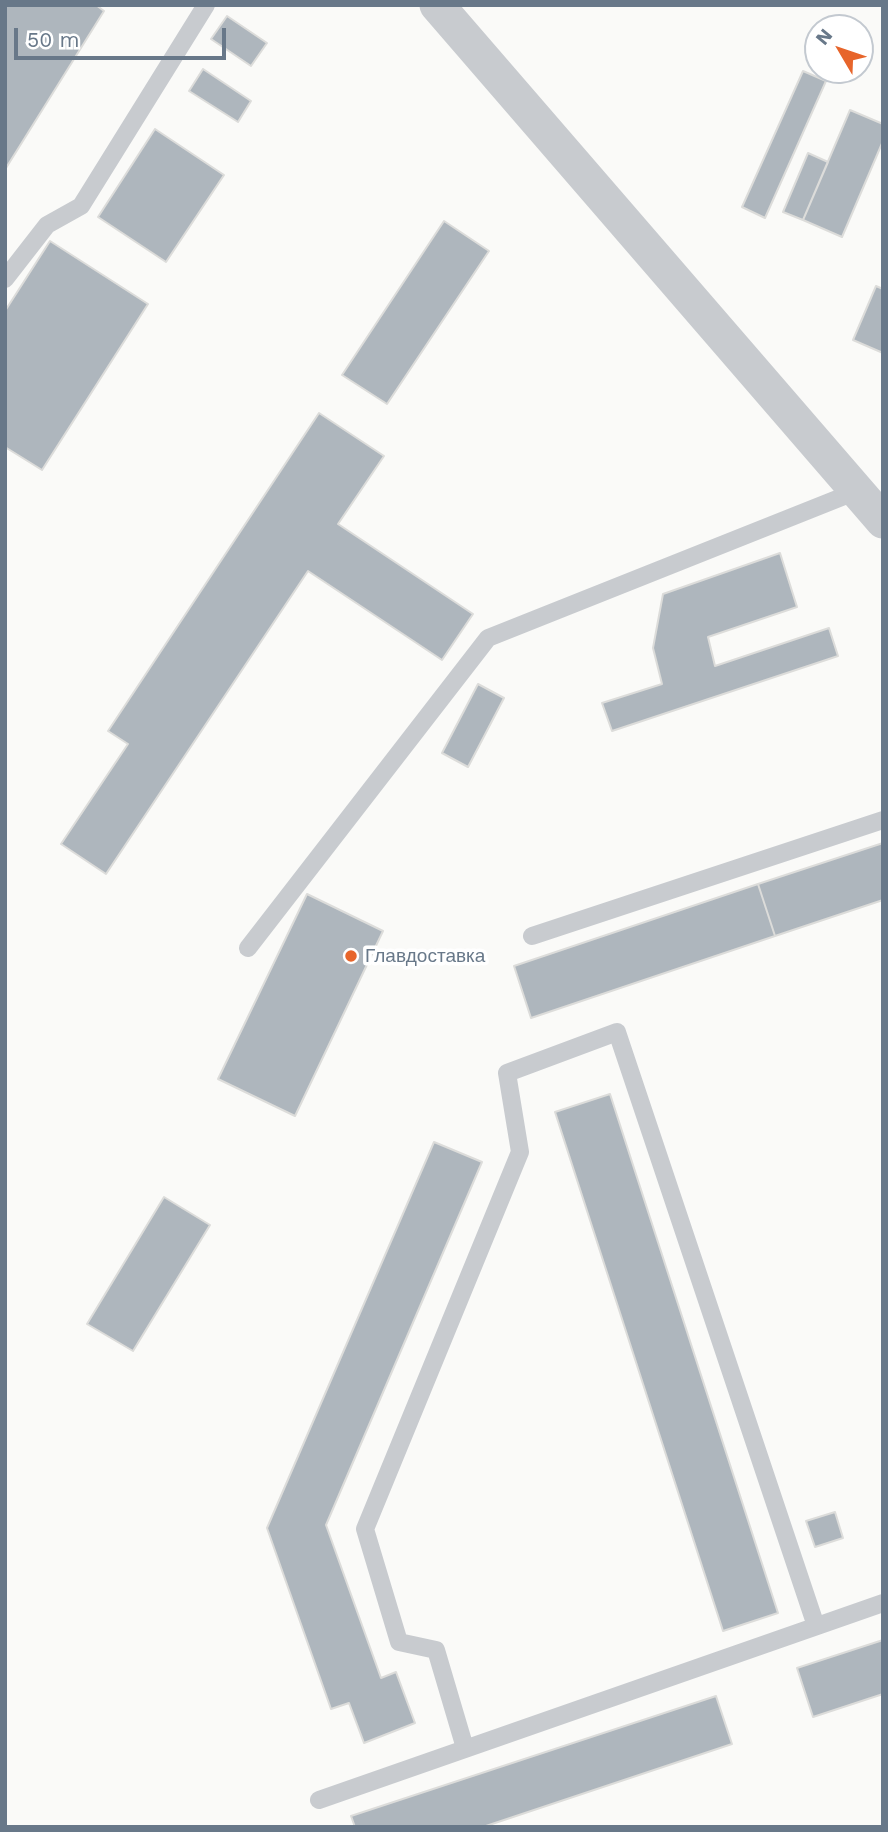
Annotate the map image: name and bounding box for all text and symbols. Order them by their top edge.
scale bar [18,14,229,58]
north arrow [804,14,874,84]
text: N [810,24,837,49]
text: 50 m [27,27,79,52]
place label: Главдоставка [365,945,485,967]
marker: Главдоставка [343,948,359,964]

